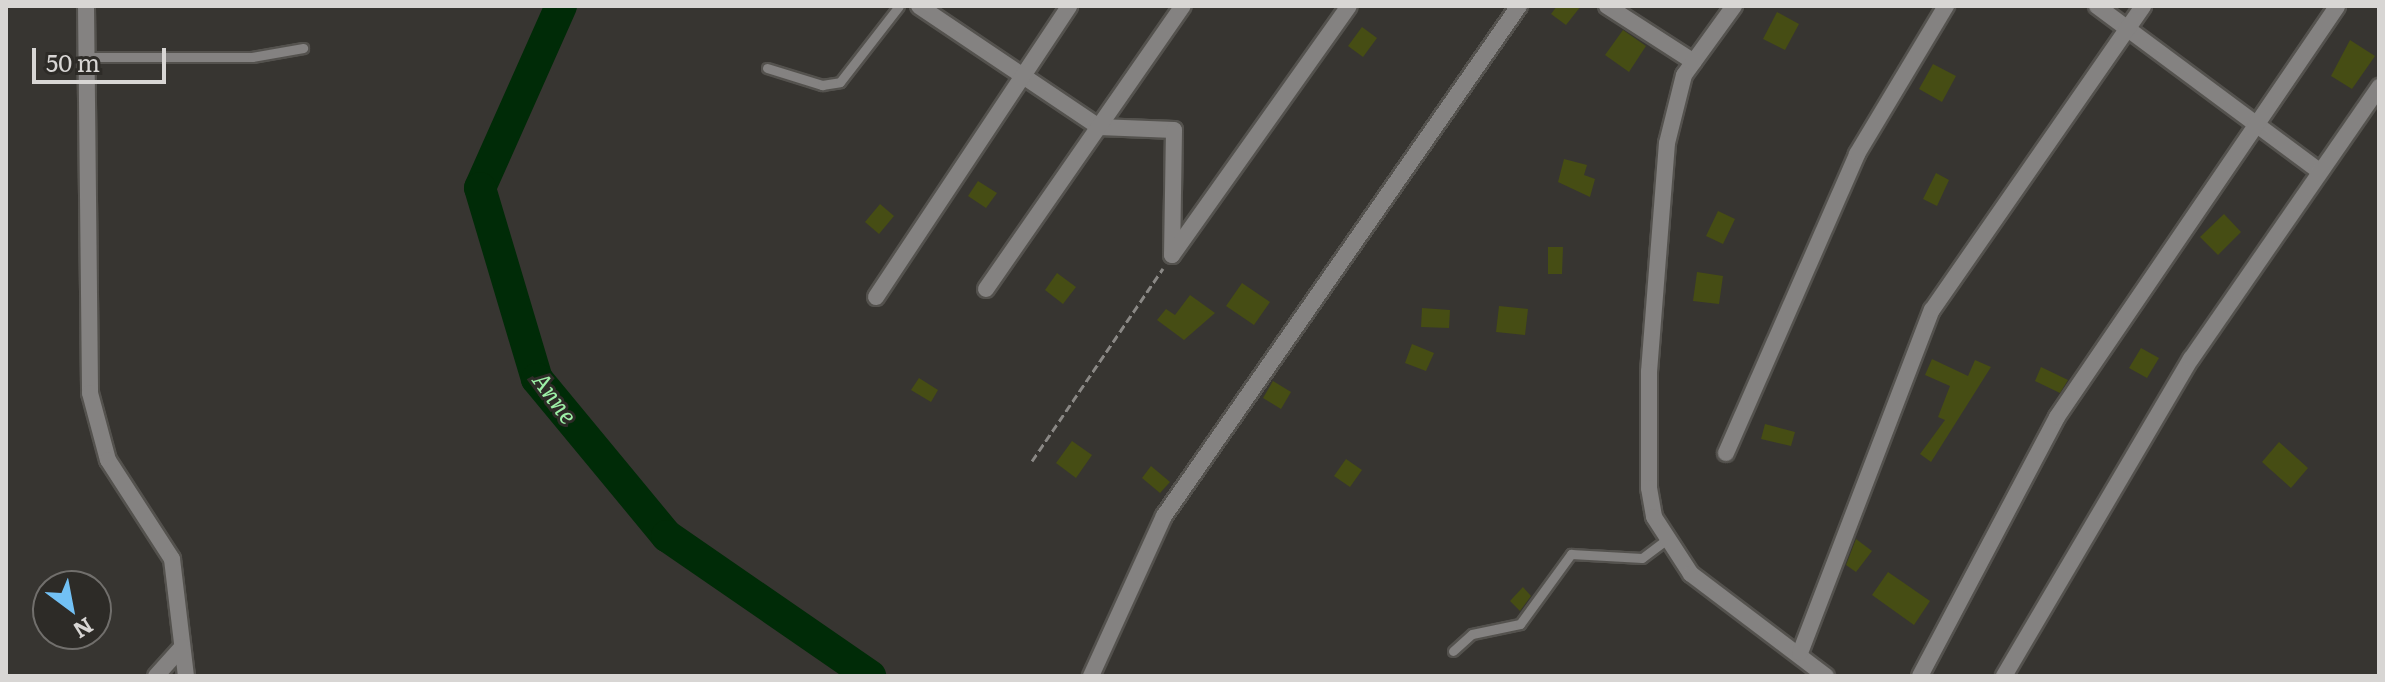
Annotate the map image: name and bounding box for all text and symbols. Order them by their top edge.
scale bar [36,32,170,82]
text: 50 m [46,44,100,79]
water label: Anne [528,366,584,428]
north arrow [32,570,112,650]
text: N [67,610,100,648]

